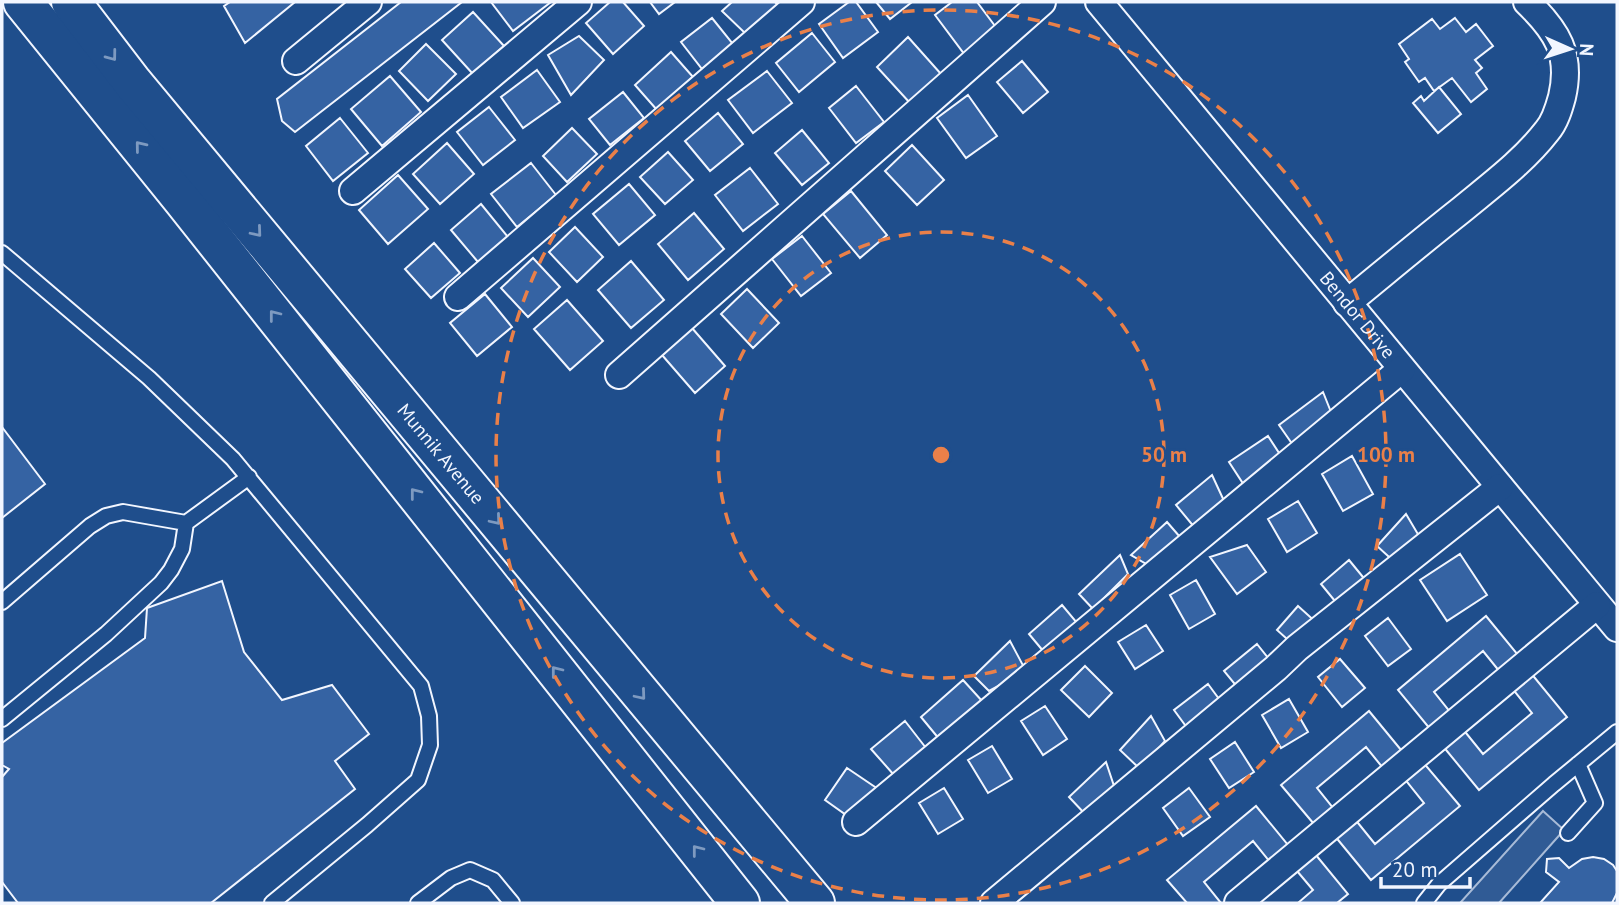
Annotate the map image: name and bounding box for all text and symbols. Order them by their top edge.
north arrow [1535,14,1605,84]
text: N [1575,43,1599,57]
one-way arrow [104,48,117,61]
one-way arrow [136,142,148,155]
one-way arrow [248,224,261,237]
street label: Bendor Drive [1315,266,1401,363]
one-way arrow [269,310,282,322]
street label: Munnik Avenue [392,398,490,509]
text: 50 m [1141,441,1187,468]
text: 100 m [1357,441,1415,468]
centre of rings [929,443,953,467]
one-way arrow [411,488,423,501]
one-way arrow [488,512,500,525]
one-way arrow [552,667,564,680]
one-way arrow [633,687,646,699]
one-way arrow [693,845,706,857]
scale bar [1381,846,1470,890]
text: 20 m [1392,856,1438,883]

